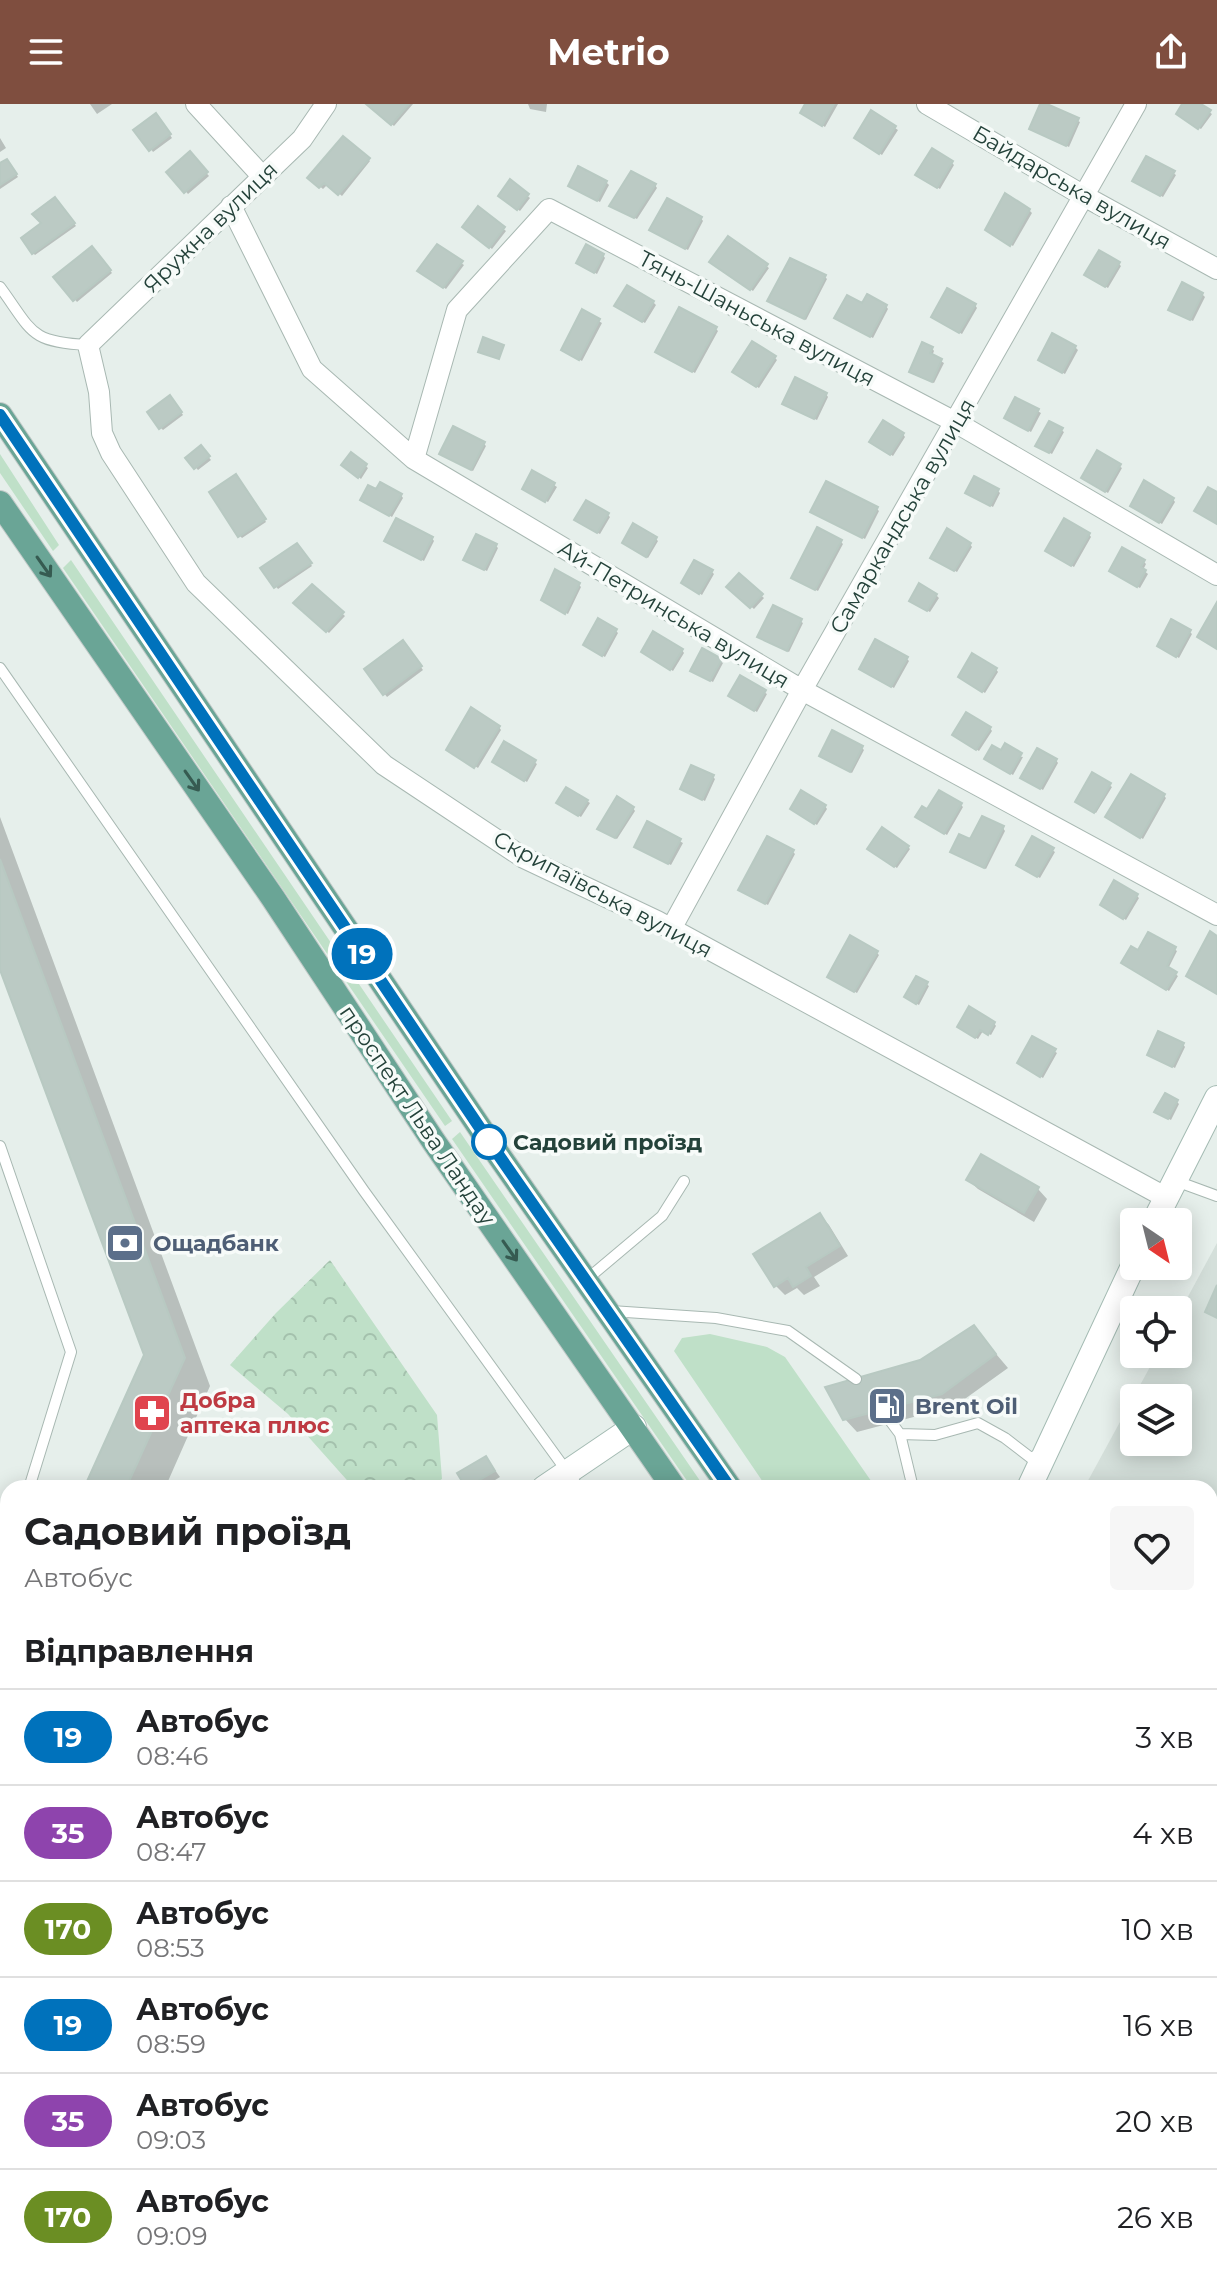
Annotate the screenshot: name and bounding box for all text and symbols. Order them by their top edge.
icon: menu [24,30,68,74]
text: Metrio [547,30,670,74]
icon: share [1149,30,1193,74]
street label: Байдарська вулиця [968,120,1176,255]
street label: Яружна вулиця [137,156,283,299]
street label: Тянь-Шаньська вулиця [634,245,880,392]
street label: Самаркандська вулиця [824,394,981,639]
street label: Ай-Петринська вулиця [553,535,794,694]
one-way arrow [36,555,52,577]
one-way arrow [184,769,200,791]
street label: Скрипаївська вулиця [489,825,717,964]
line badge: 19 [326,928,398,980]
text: 19 [348,937,376,971]
street label: проспект Льва Ландау [334,1000,502,1231]
marker: Садовий проїзд [472,1125,506,1159]
place label: Садовий проїзд [513,1129,702,1156]
north arrow [1120,1208,1192,1280]
map controls [1120,1208,1192,1456]
bank icon: Ощадбанк [104,1222,146,1264]
place label: Ощадбанк [153,1230,280,1257]
one-way arrow [502,1240,518,1262]
button: locate [1120,1296,1192,1368]
button: layers [1120,1384,1192,1456]
fuel station icon: Brent Oil [866,1385,908,1427]
place label: Добра аптека плюс [180,1387,330,1439]
pharmacy icon: Добра аптека плюс [131,1392,173,1434]
place label: Brent Oil [915,1393,1018,1420]
button: heart [1110,1506,1194,1590]
text: Садовий проїзд [24,1508,351,1555]
text: Автобус [24,1562,133,1594]
text: Відправлення [24,1633,254,1670]
text: Автобус [136,1703,269,1740]
text: 3 хв [1135,1719,1194,1756]
text: 19 [54,1720,82,1754]
text: 08:46 [136,1740,208,1772]
text: Автобус [136,1799,269,1836]
text: 4 хв [1132,1815,1194,1852]
text: 35 [52,1816,84,1850]
text: 08:47 [136,1836,207,1868]
text: Автобус [136,1895,269,1932]
text: 10 хв [1121,1911,1194,1948]
text: 170 [45,1912,91,1946]
text: 08:53 [136,1932,205,1964]
text: Автобус [136,1991,269,2028]
text: 16 хв [1123,2007,1194,2044]
text: 19 [54,2008,82,2042]
text: 08:59 [136,2028,206,2060]
text: Автобус [136,2087,269,2124]
text: 20 хв [1115,2103,1194,2140]
text: 35 [52,2104,84,2138]
text: 09:03 [136,2124,206,2156]
text: Автобус [136,2183,269,2220]
text: 26 хв [1117,2199,1194,2236]
text: 170 [45,2200,91,2234]
text: 09:09 [136,2220,208,2252]

